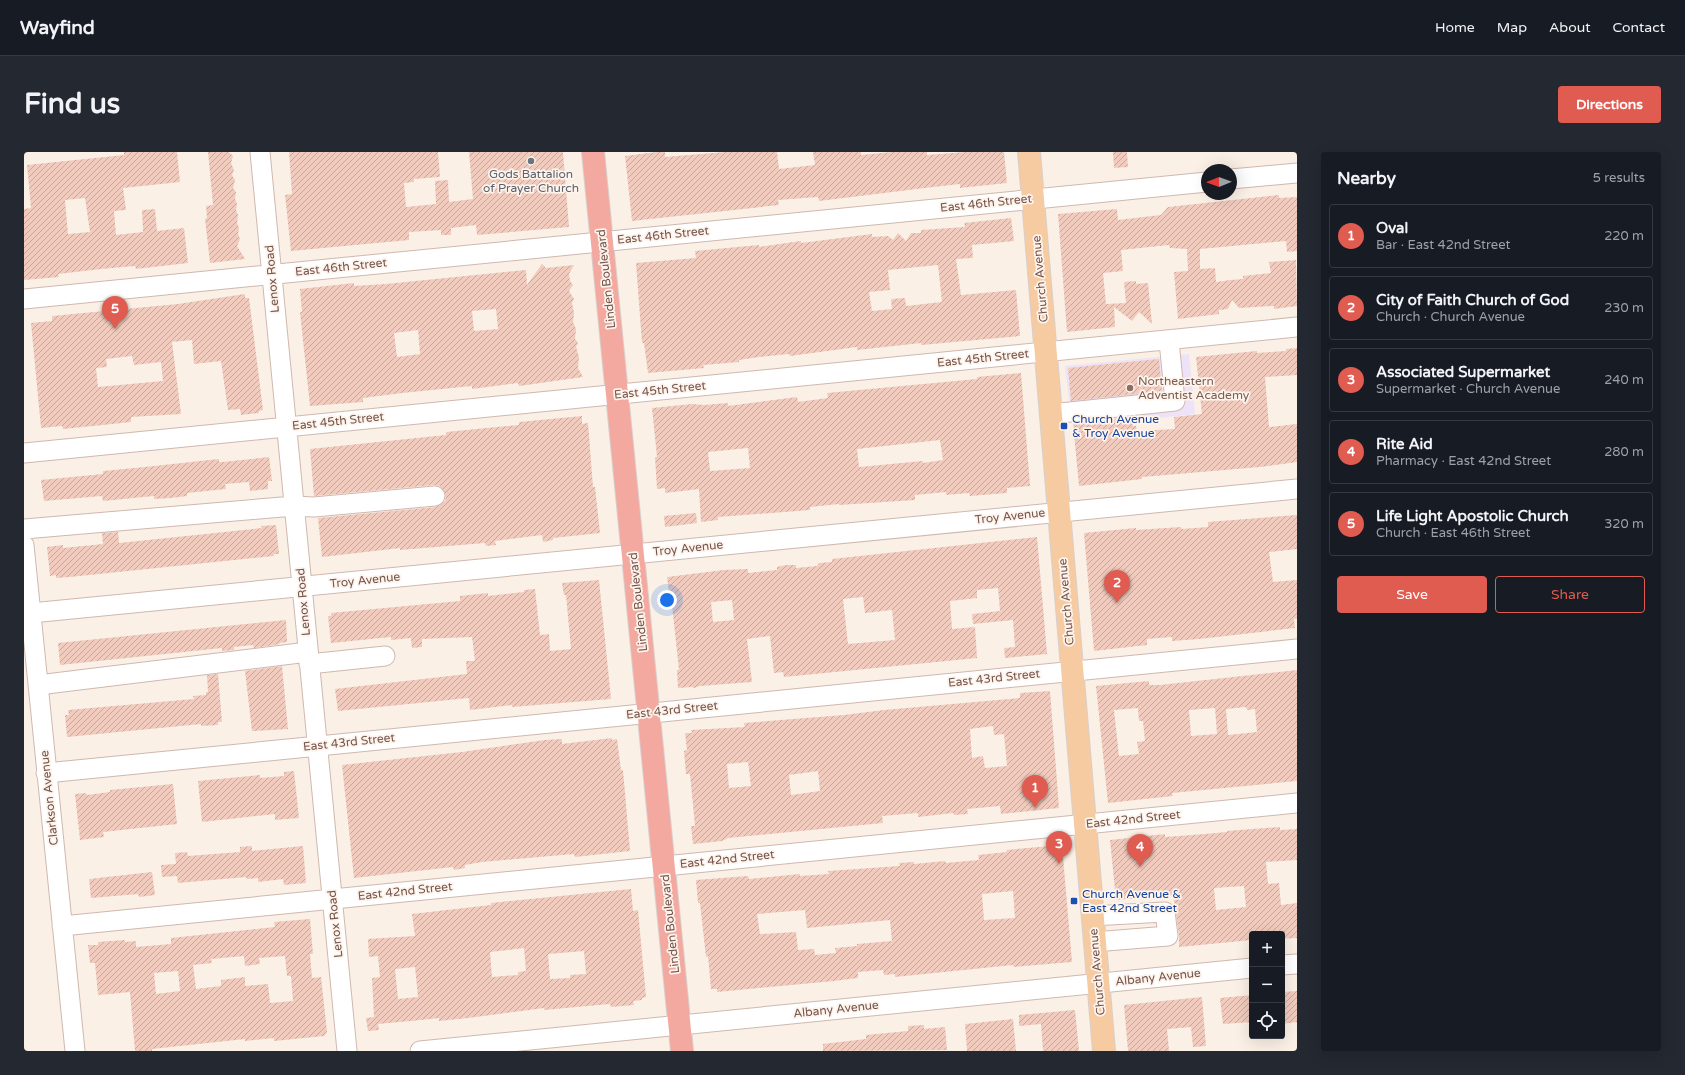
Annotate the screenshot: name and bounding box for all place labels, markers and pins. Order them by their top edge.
marker: Gods Battalion of Prayer Church [526,156,536,166]
place label: Gods Battalion of Prayer Church [483,167,579,195]
pin: 5 [102,296,128,329]
place label: Northeastern Adventist Academy [1138,374,1250,402]
marker: Northeastern Adventist Academy [1125,383,1135,393]
place label: Church Avenue & Troy Avenue [1072,412,1159,440]
marker: Church Avenue & Troy Avenue [1059,421,1069,431]
pin: 2 [1104,570,1130,603]
pin: 1 [1022,775,1048,808]
pin: 3 [1046,831,1072,864]
pin: 4 [1127,834,1153,867]
place label: Church Avenue & East 42nd Street [1082,887,1181,915]
marker: Church Avenue & East 42nd Street [1069,896,1079,906]

